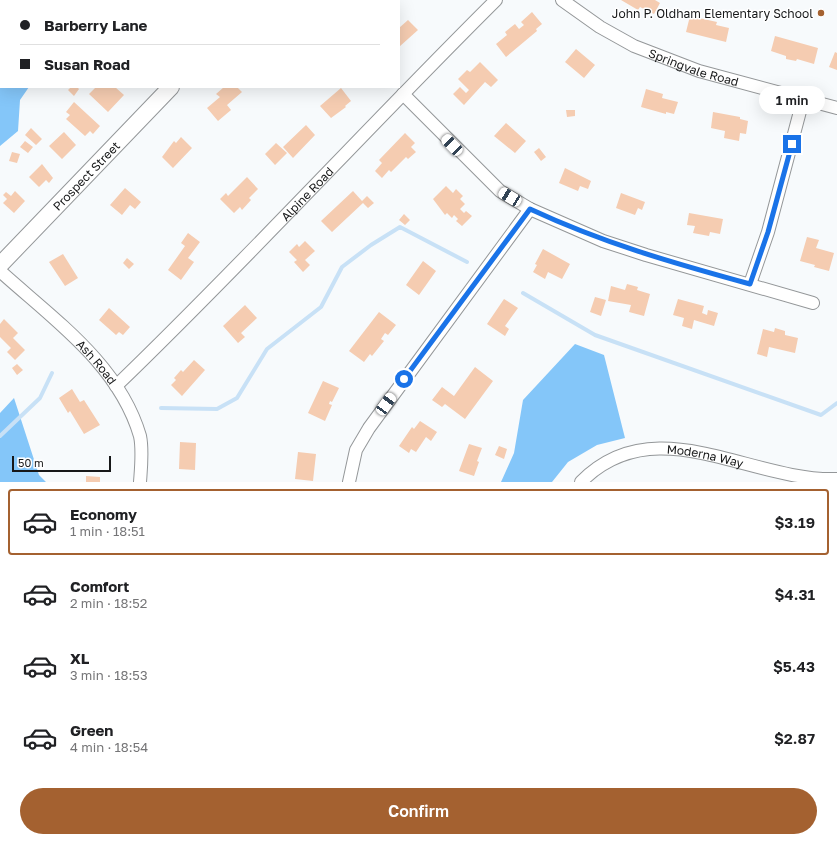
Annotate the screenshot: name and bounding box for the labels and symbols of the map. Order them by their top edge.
place label: John P. Oldham Elementary School [612,6,813,21]
marker: John P. Oldham Elementary School [816,8,826,18]
street label: Springvale Road [647,45,740,89]
callout: 1 min [759,86,825,114]
car [439,132,465,158]
route end [783,135,801,153]
street label: Prospect Street [49,138,123,213]
street label: Alpine Road [277,164,336,224]
car [497,186,523,208]
street label: Ash Road [74,336,120,387]
route start [395,370,413,388]
car [374,391,398,417]
street label: Moderna Way [666,441,746,470]
scale bar [12,454,111,473]

